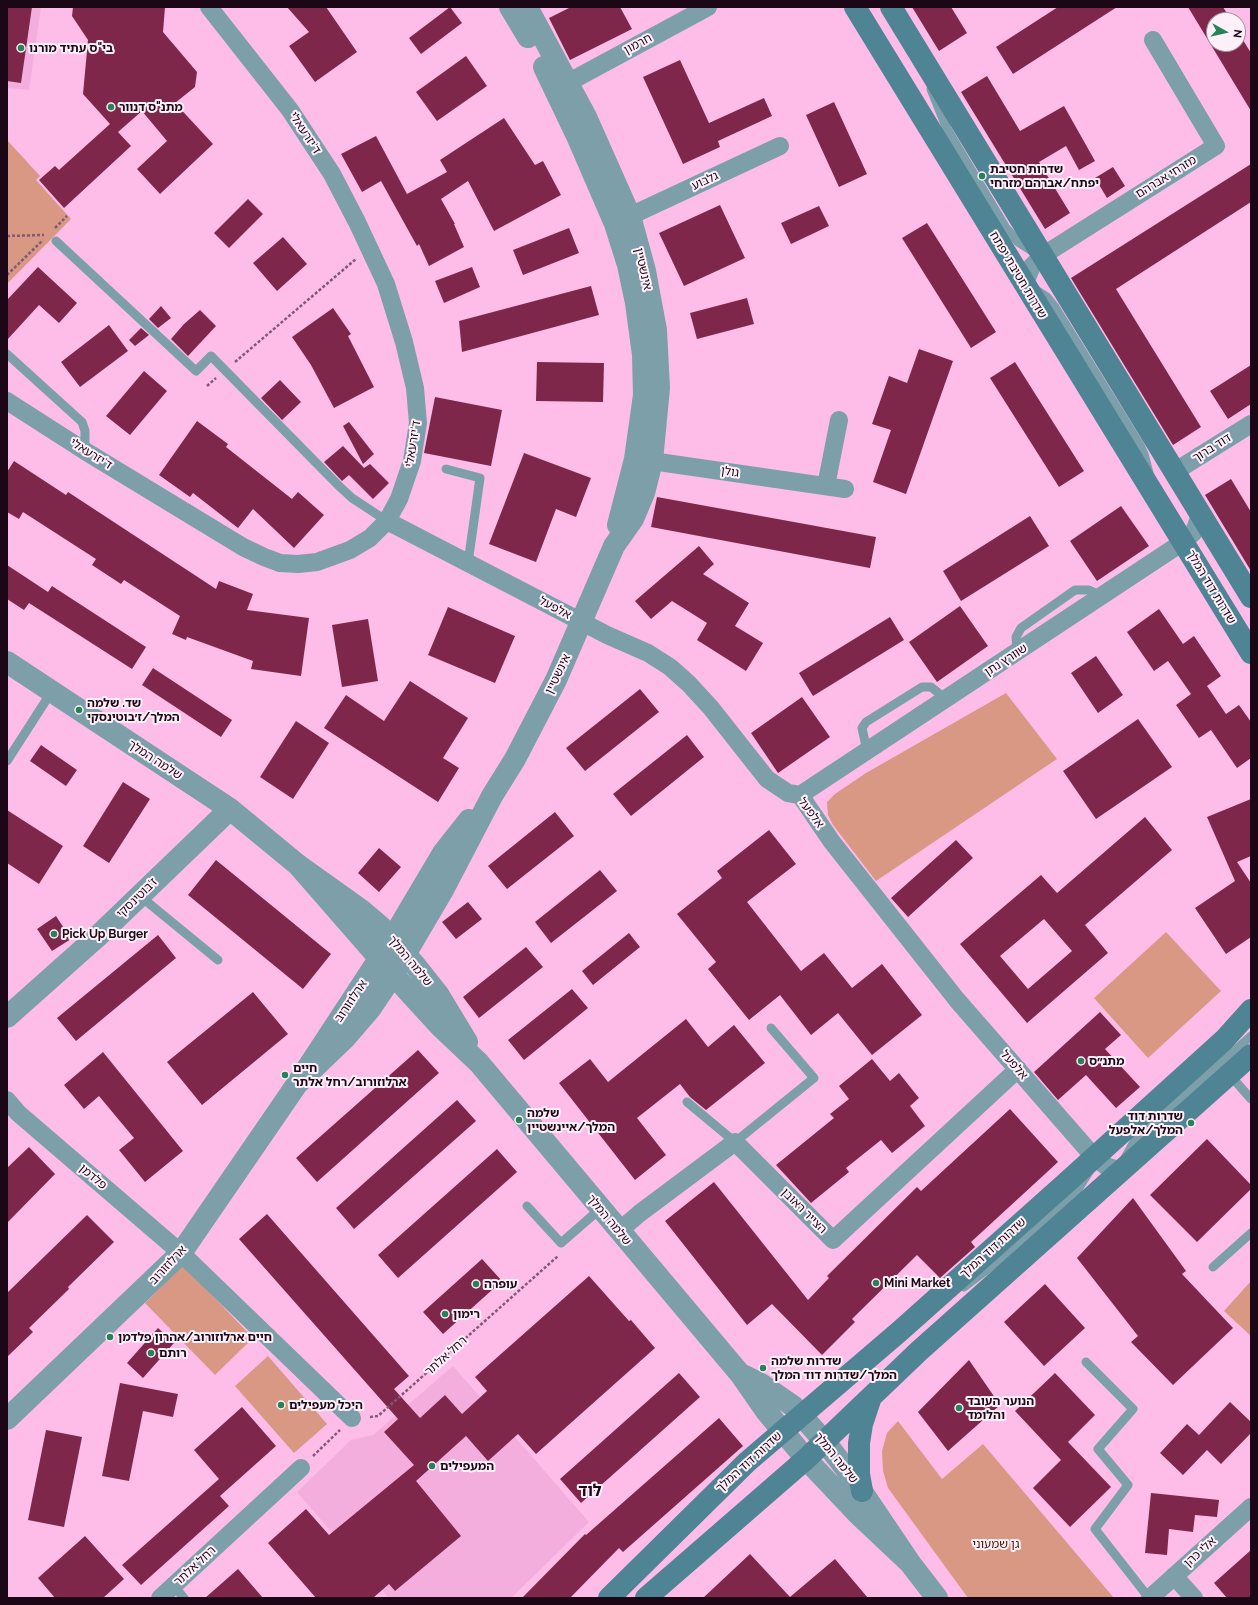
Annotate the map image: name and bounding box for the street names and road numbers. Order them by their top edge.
street label: חרמון [622,31,654,57]
street label: ד'יזרעאלי [286,109,324,157]
street label: מזרחי אברהם [1133,153,1199,201]
street label: גלבוע [689,169,721,193]
street label: שדרות חטיבת יפתח [986,229,1050,321]
street label: אינשטיין [631,247,655,291]
street label: ד'יזרעאלי [402,420,424,468]
street label: דוד ברוך [1190,431,1234,465]
street label: ד'יזרעאלי [67,435,115,473]
street label: גולן [720,464,740,480]
street label: שדרות דוד המלך [1183,547,1239,627]
street label: אלפעל [537,594,573,622]
street label: שוורץ נתן [982,641,1030,679]
street label: אינשטיין [542,652,574,696]
street label: שלמה המלך [125,737,185,783]
street label: אלפעל [795,795,827,831]
street label: ז'בוטינסקי [114,875,160,921]
street label: שלמה המלך [385,933,435,989]
street label: ארלוזורוב [332,977,370,1025]
street label: אלפעל [997,1047,1031,1083]
street label: פלדמן [76,1161,110,1193]
street label: הצייר ראובן [778,1185,830,1237]
street label: שלמה המלך [584,1192,634,1248]
street label: שדרות דוד המלך [957,1215,1029,1281]
street label: ארלוזורוב [146,1243,190,1287]
street label: רחל אלתר [422,1333,470,1379]
street label: שדרות דוד המלך [713,1429,785,1495]
street label: שלמה המלך [811,1430,861,1486]
street label: אלי כהן [1181,1534,1219,1570]
street label: רחל אלתר [171,1543,219,1589]

